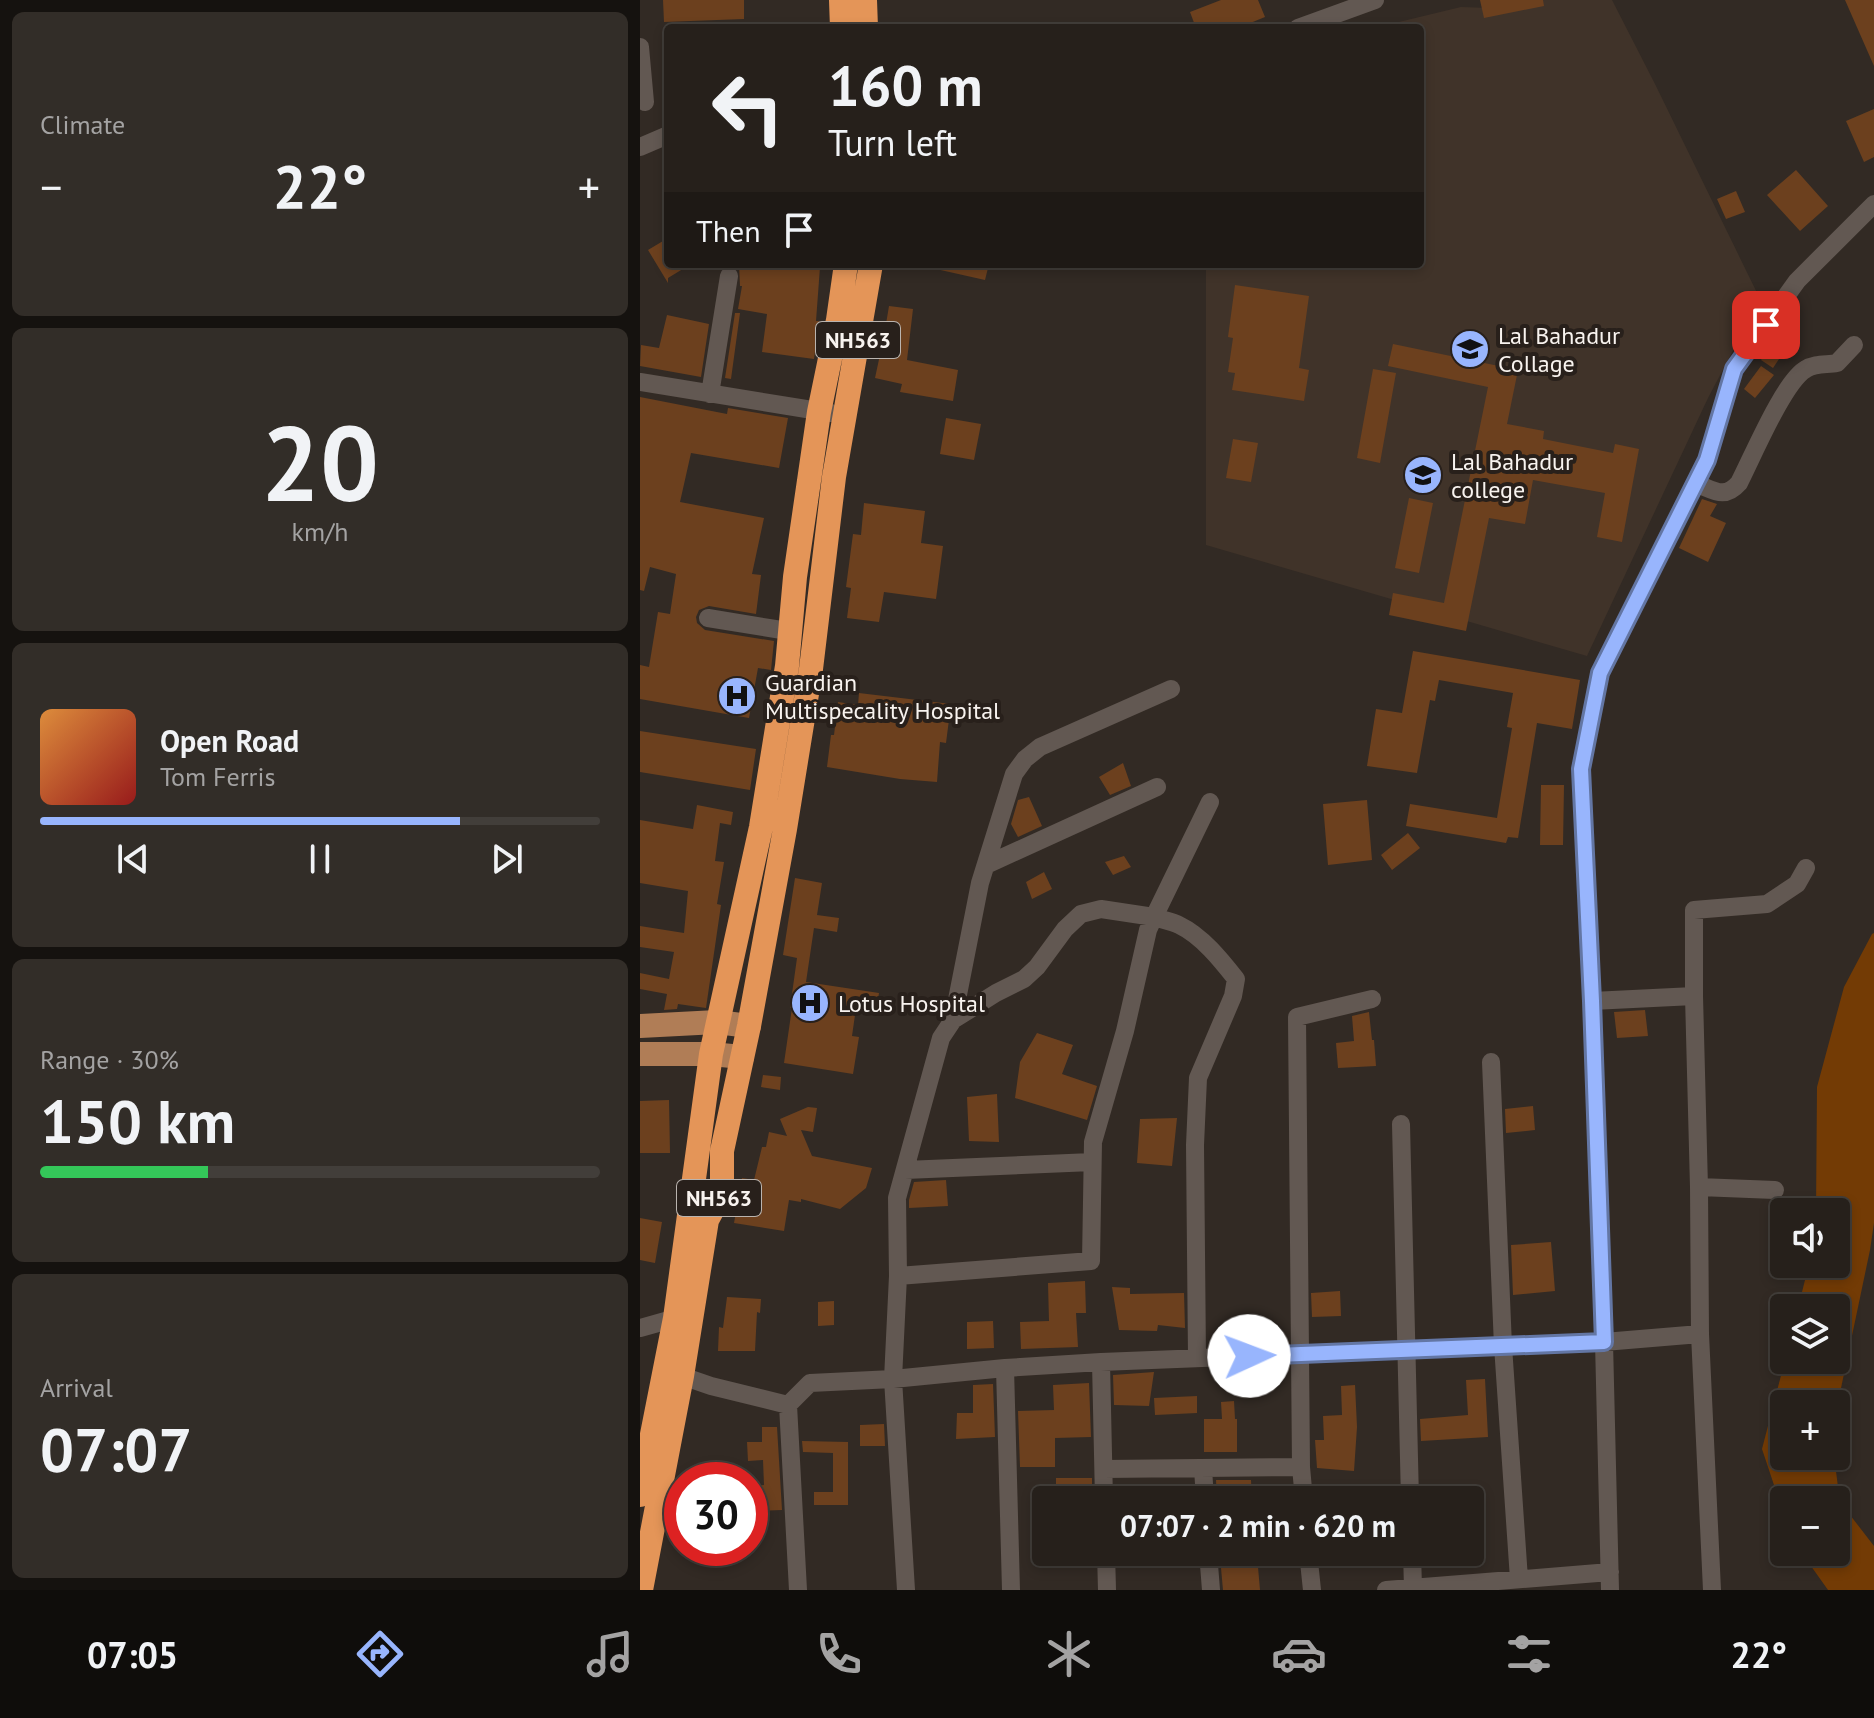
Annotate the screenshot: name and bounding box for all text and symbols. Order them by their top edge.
text: 160 m [828,49,983,121]
icon: left [696,56,800,160]
text: Climate [40,108,125,141]
text: Turn left [828,119,957,166]
text: 22° [273,147,367,225]
text: − [40,158,62,215]
text: + [578,158,600,215]
icon: arrive [777,208,821,252]
text: Then [696,211,761,250]
pin [1732,291,1800,359]
icon: arrive [1744,303,1788,347]
place label: Lal Bahadur Collage [1498,320,1620,379]
road number: NH563 [816,322,900,358]
school or university icon: Lal Bahadur Collage [1449,328,1491,370]
text: 20 [261,395,379,530]
place label: Lal Bahadur college [1451,446,1573,505]
school or university icon: Lal Bahadur college [1402,454,1444,496]
text: km/h [292,515,349,548]
place label: Guardian Multispecality Hospital [765,667,1000,726]
hospital icon: Guardian Multispecality Hospital [716,675,758,717]
text: Open Road [160,721,299,760]
text: Tom Ferris [160,760,275,793]
icon: previous [111,837,155,881]
icon: pause [298,837,342,881]
icon: next [485,837,529,881]
hospital icon: Lotus Hospital [789,982,831,1024]
place label: Lotus Hospital [838,988,985,1019]
text: Range · 30% [40,1043,179,1076]
text: 150 km [40,1082,235,1160]
road number: NH563 [677,1180,761,1216]
map controls [1770,1198,1850,1566]
button: sound [1770,1198,1850,1278]
button: layers [1770,1294,1850,1374]
position arrow [1207,1314,1291,1398]
text: Arrival [40,1371,113,1404]
button: + [1770,1390,1850,1470]
text: 07:07 [40,1410,192,1488]
speed limit sign: 30 [664,1462,768,1566]
button: − [1770,1486,1850,1566]
text: 07:07 · 2 min · 620 m [1120,1506,1396,1545]
icon: directions [352,1626,408,1682]
icon: music [582,1626,638,1682]
icon: phone [811,1626,867,1682]
icon: climate [1041,1626,1097,1682]
icon: car [1271,1626,1327,1682]
icon: filters [1501,1626,1557,1682]
text: 07:05 [87,1631,178,1678]
text: 22° [1730,1631,1787,1678]

